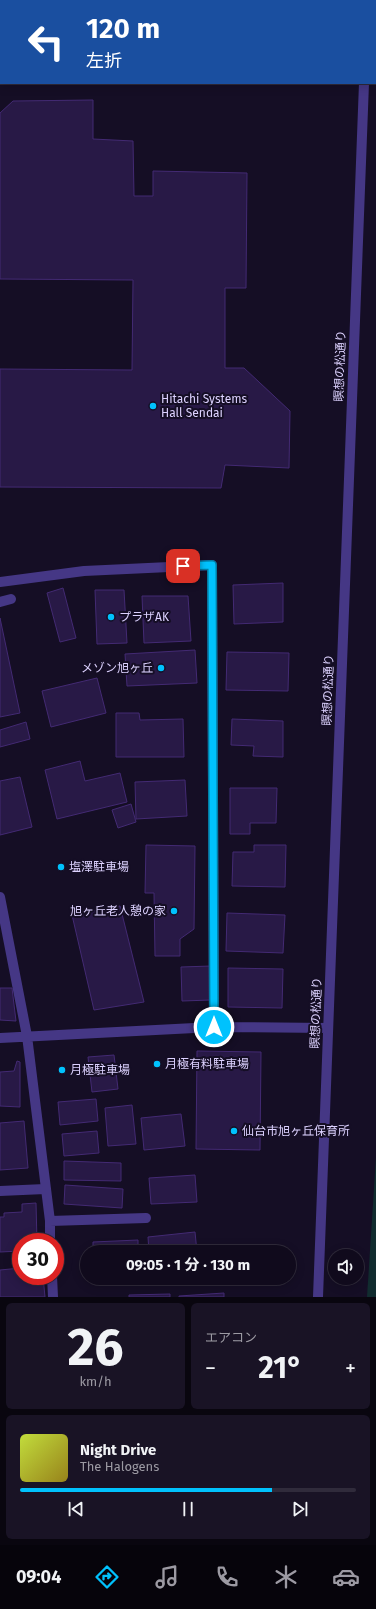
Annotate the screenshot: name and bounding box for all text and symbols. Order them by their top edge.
text: 120 m [86,12,160,45]
icon: left [20,16,72,68]
text: 左折 [86,50,122,72]
street label: 瞑想の松通り [332,330,348,402]
place label: Hitachi Systems Hall Sendai [161,392,247,420]
marker: Hitachi Systems Hall Sendai [148,401,158,411]
pin [166,549,200,583]
icon: arrive [172,555,194,577]
place label: プラザAK [119,610,170,624]
marker: プラザAK [106,612,116,622]
street label: 瞑想の松通り [320,654,336,726]
place label: メゾン旭ヶ丘 [81,661,153,675]
marker: メゾン旭ヶ丘 [156,663,166,673]
place label: 塩澤駐車場 [69,860,129,874]
marker: 塩澤駐車場 [56,862,66,872]
place label: 旭ヶ丘老人憩の家 [70,904,166,918]
marker: 旭ヶ丘老人憩の家 [169,906,179,916]
street label: 瞑想の松通り [308,977,324,1049]
position arrow [193,1006,235,1048]
place label: 月極有料駐車場 [165,1057,249,1071]
marker: 月極有料駐車場 [152,1059,162,1069]
place label: 月極駐車場 [70,1063,130,1077]
marker: 月極駐車場 [57,1065,67,1075]
place label: 仙台市旭ヶ丘保育所 [242,1124,350,1138]
marker: 仙台市旭ヶ丘保育所 [229,1126,239,1136]
speed limit sign: 30 [12,1233,64,1285]
map controls [328,1249,364,1285]
button: sound [328,1249,364,1285]
text: 09:05 · 1 分 · 130 m [126,1256,250,1274]
text: 26 [67,1316,124,1379]
text: エアコン [205,1330,257,1345]
text: 21° [258,1350,303,1386]
text: − [205,1355,216,1382]
text: + [345,1355,356,1382]
text: km/h [79,1374,112,1389]
text: Night Drive [80,1441,156,1459]
text: The Halogens [80,1459,159,1474]
icon: previous [65,1498,87,1520]
icon: pause [177,1498,199,1520]
icon: next [289,1498,311,1520]
icon: directions [93,1563,121,1591]
icon: music [153,1563,181,1591]
icon: phone [213,1563,241,1591]
icon: climate [272,1563,300,1591]
icon: car [332,1563,360,1591]
text: 09:04 [16,1566,61,1588]

